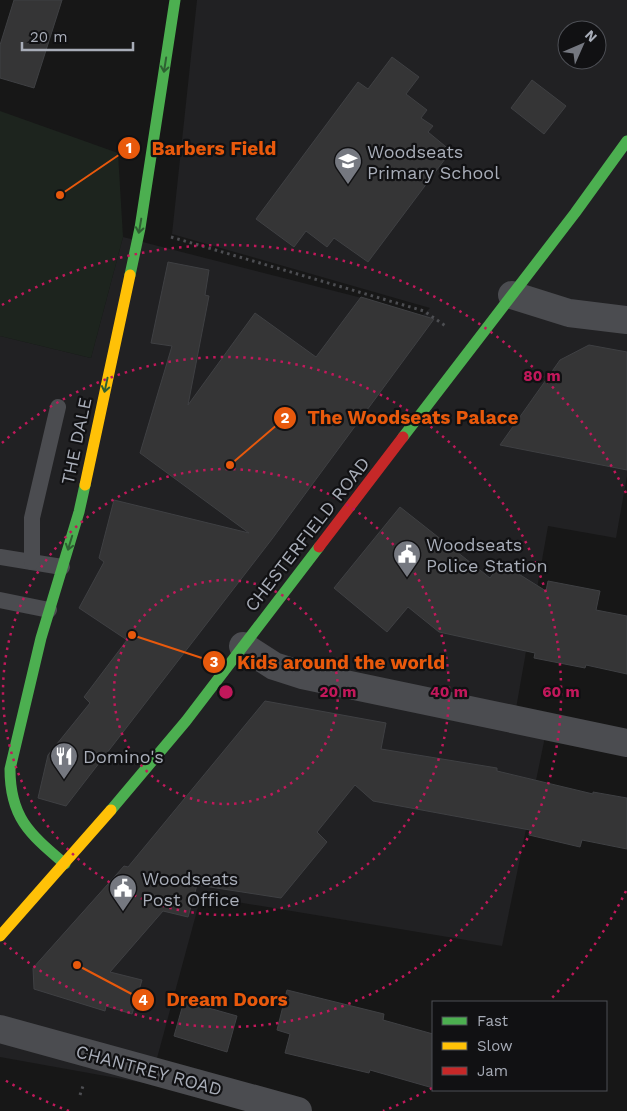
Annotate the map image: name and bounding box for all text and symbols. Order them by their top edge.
scale bar [22,20,134,52]
north arrow [557,20,607,70]
text: N [582,26,601,45]
text: 20 m [30,28,68,46]
one-way arrow [160,57,170,73]
callout: Barbers Field [117,131,287,165]
text: Barbers Field [152,137,276,160]
text: 1 [126,139,132,157]
place label: Woodseats Primary School [367,141,500,183]
school or university icon: Woodseats Primary School [333,146,363,185]
one-way arrow [134,218,144,234]
text: 80 m [523,367,561,385]
one-way arrow [101,377,110,393]
street label: THE DALE [57,396,95,486]
callout: The Woodseats Palace [272,401,528,435]
text: The Woodseats Palace [307,406,519,429]
text: 2 [281,409,290,427]
street label: CHESTERFIELD ROAD [240,453,374,615]
place label: Woodseats Police Station [426,534,548,576]
one-way arrow [64,535,74,551]
public building icon: Woodseats Police Station [392,539,422,578]
callout: Kids around the world [201,645,455,679]
text: Kids around the world [237,651,445,674]
text: 3 [210,653,219,671]
centre of rings [217,683,235,701]
text: 20 m [319,683,357,701]
text: 40 m [430,683,468,701]
text: 60 m [542,683,580,701]
restaurant icon: Domino's [49,741,79,780]
place label: Domino's [83,746,164,767]
place label: Woodseats Post Office [142,868,240,910]
public building icon: Woodseats Post Office [108,873,138,912]
callout: Dream Doors [131,983,297,1017]
text: Dream Doors [166,988,288,1011]
text: 4 [138,991,148,1009]
legend [432,1001,607,1091]
text: Fast [477,1012,509,1030]
text: Slow [477,1037,513,1055]
street label: CHANTREY ROAD [74,1040,224,1100]
text: Jam [477,1062,508,1080]

